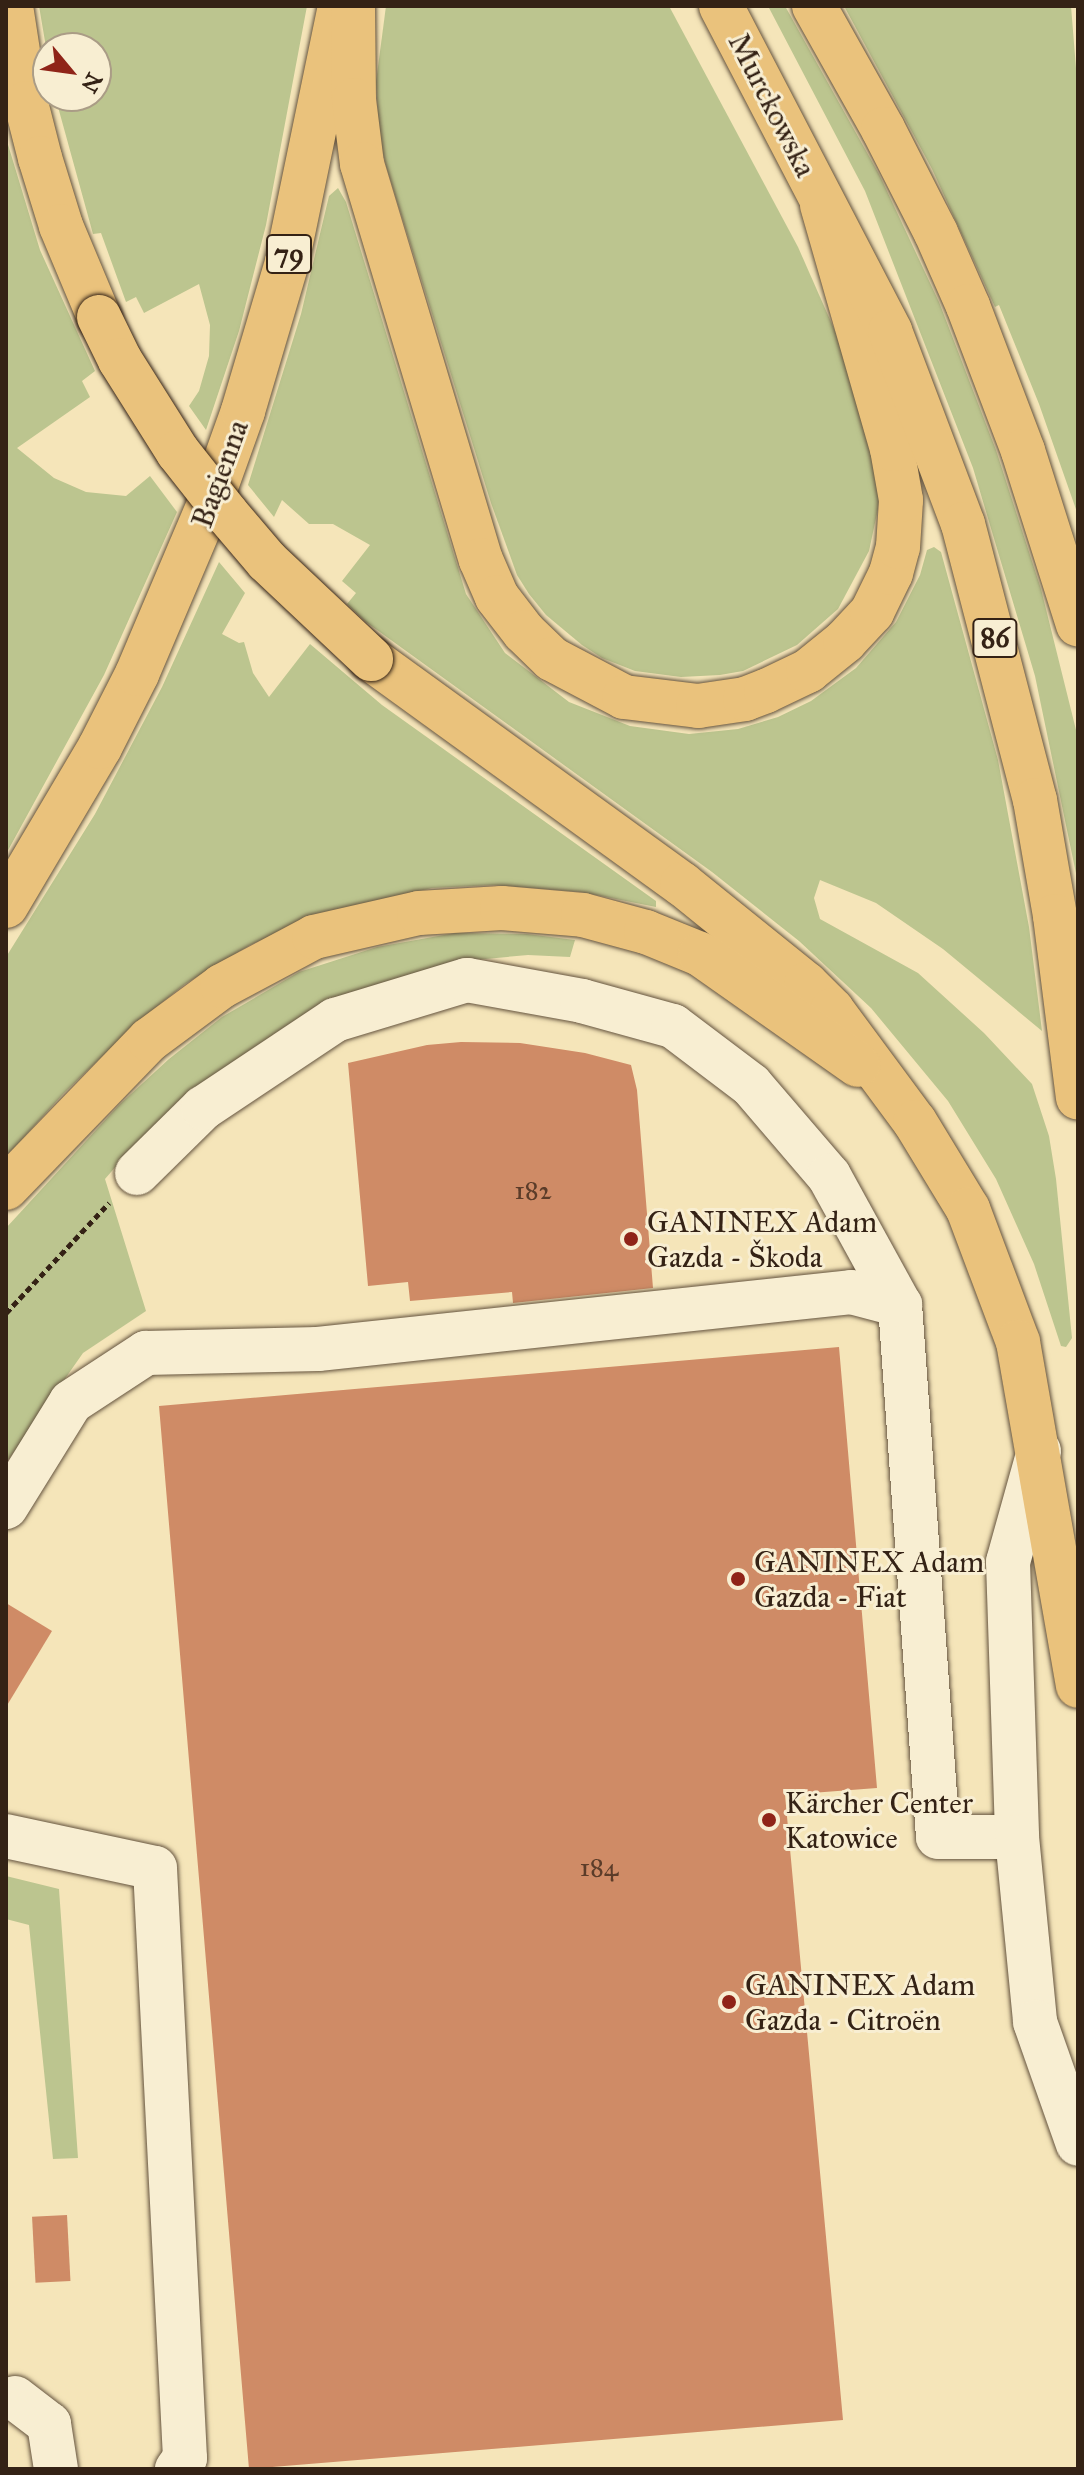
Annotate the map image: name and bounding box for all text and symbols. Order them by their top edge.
street label: Murckowska [720,27,824,183]
north arrow [32,32,112,112]
text: N [75,68,108,98]
road number: 79 [265,230,313,278]
street label: Bagienna [184,415,256,533]
road number: 86 [971,614,1019,662]
house number: 182 [515,1175,551,1207]
place label: GANINEX Adam Gazda - Škoda [647,1204,877,1274]
marker: GANINEX Adam Gazda - Škoda [622,1230,640,1248]
place label: GANINEX Adam Gazda - Fiat [754,1544,984,1614]
marker: GANINEX Adam Gazda - Fiat [729,1570,747,1588]
place label: Kärcher Center Katowice [785,1785,973,1856]
marker: Kärcher Center Katowice [760,1811,778,1829]
house number: 184 [580,1852,618,1884]
place label: GANINEX Adam Gazda - Citroën [745,1967,975,2038]
marker: GANINEX Adam Gazda - Citroën [720,1993,738,2011]

